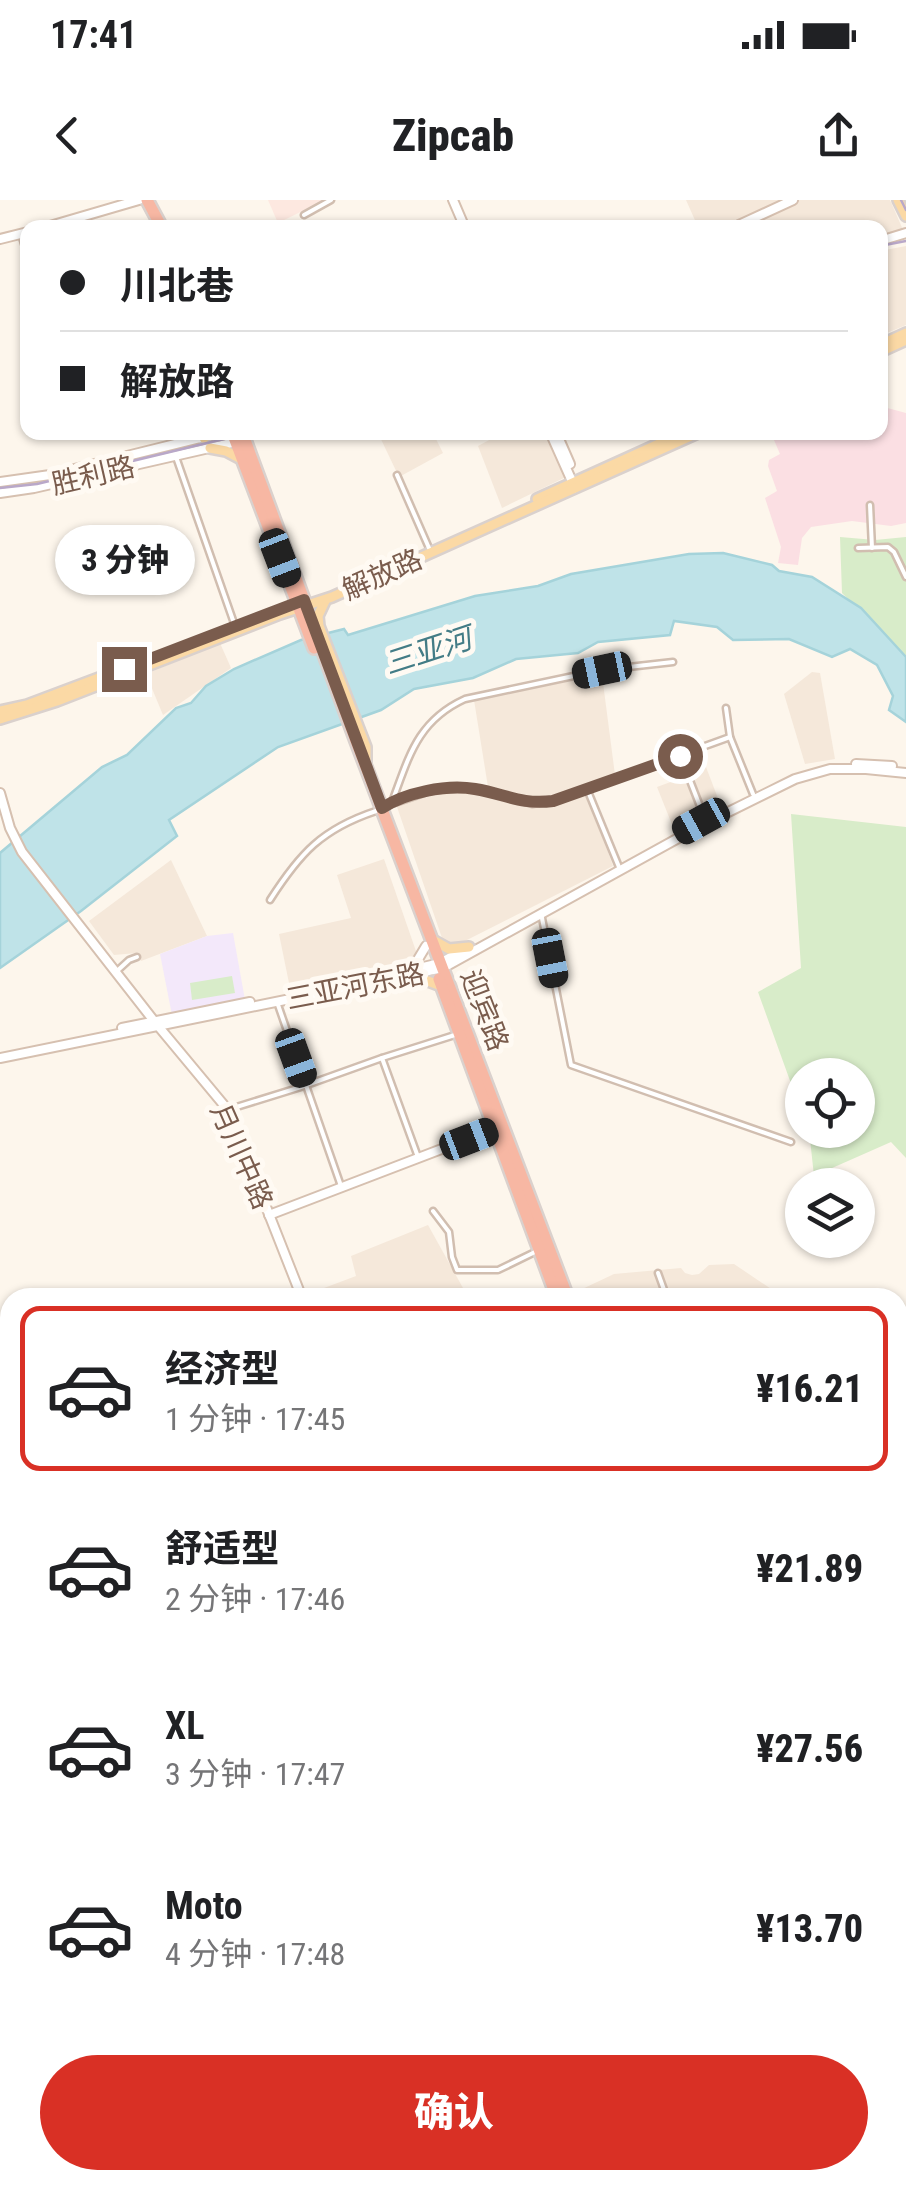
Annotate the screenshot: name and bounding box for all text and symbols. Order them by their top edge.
text: 17:41 [50,13,137,57]
icon: back [40,108,95,163]
icon: share [811,108,866,163]
text: Zipcab [392,109,514,162]
text: 川北巷 [120,264,234,308]
text: 解放路 [120,360,234,404]
street label: 胜利路 [48,450,138,501]
callout: 3 分钟 [54,524,194,594]
car [255,525,305,591]
text: 3 分钟 [81,541,169,579]
street label: 解放路 [337,542,427,607]
water label: 三亚河 [380,618,481,681]
route end [102,647,147,692]
car [570,649,634,691]
route start [658,734,703,779]
car [667,793,735,849]
car [530,926,570,990]
street label: 三亚河东路 [283,957,427,1016]
street label: 迎宾路 [454,965,515,1055]
car [272,1025,320,1091]
map controls [785,1058,875,1258]
button: locate [785,1058,875,1148]
street label: 月川中路 [204,1098,279,1214]
car [436,1114,502,1164]
button: layers [785,1168,875,1258]
icon: car [45,1344,135,1434]
text: 经济型 [165,1347,279,1391]
text: ¥16.21 [756,1367,863,1411]
text: 1 分钟 · 17:45 [165,1400,345,1438]
icon: car [45,1524,135,1614]
text: 舒适型 [165,1527,279,1571]
text: ¥21.89 [756,1547,863,1591]
text: 2 分钟 · 17:46 [165,1580,345,1618]
icon: car [45,1704,135,1794]
text: XL [165,1704,204,1748]
text: ¥27.56 [756,1727,863,1771]
text: 3 分钟 · 17:47 [165,1755,345,1793]
icon: car [45,1884,135,1974]
text: Moto [165,1884,243,1928]
text: ¥13.70 [756,1907,863,1951]
text: 4 分钟 · 17:48 [165,1935,345,1973]
button: 确认 [40,2055,868,2170]

